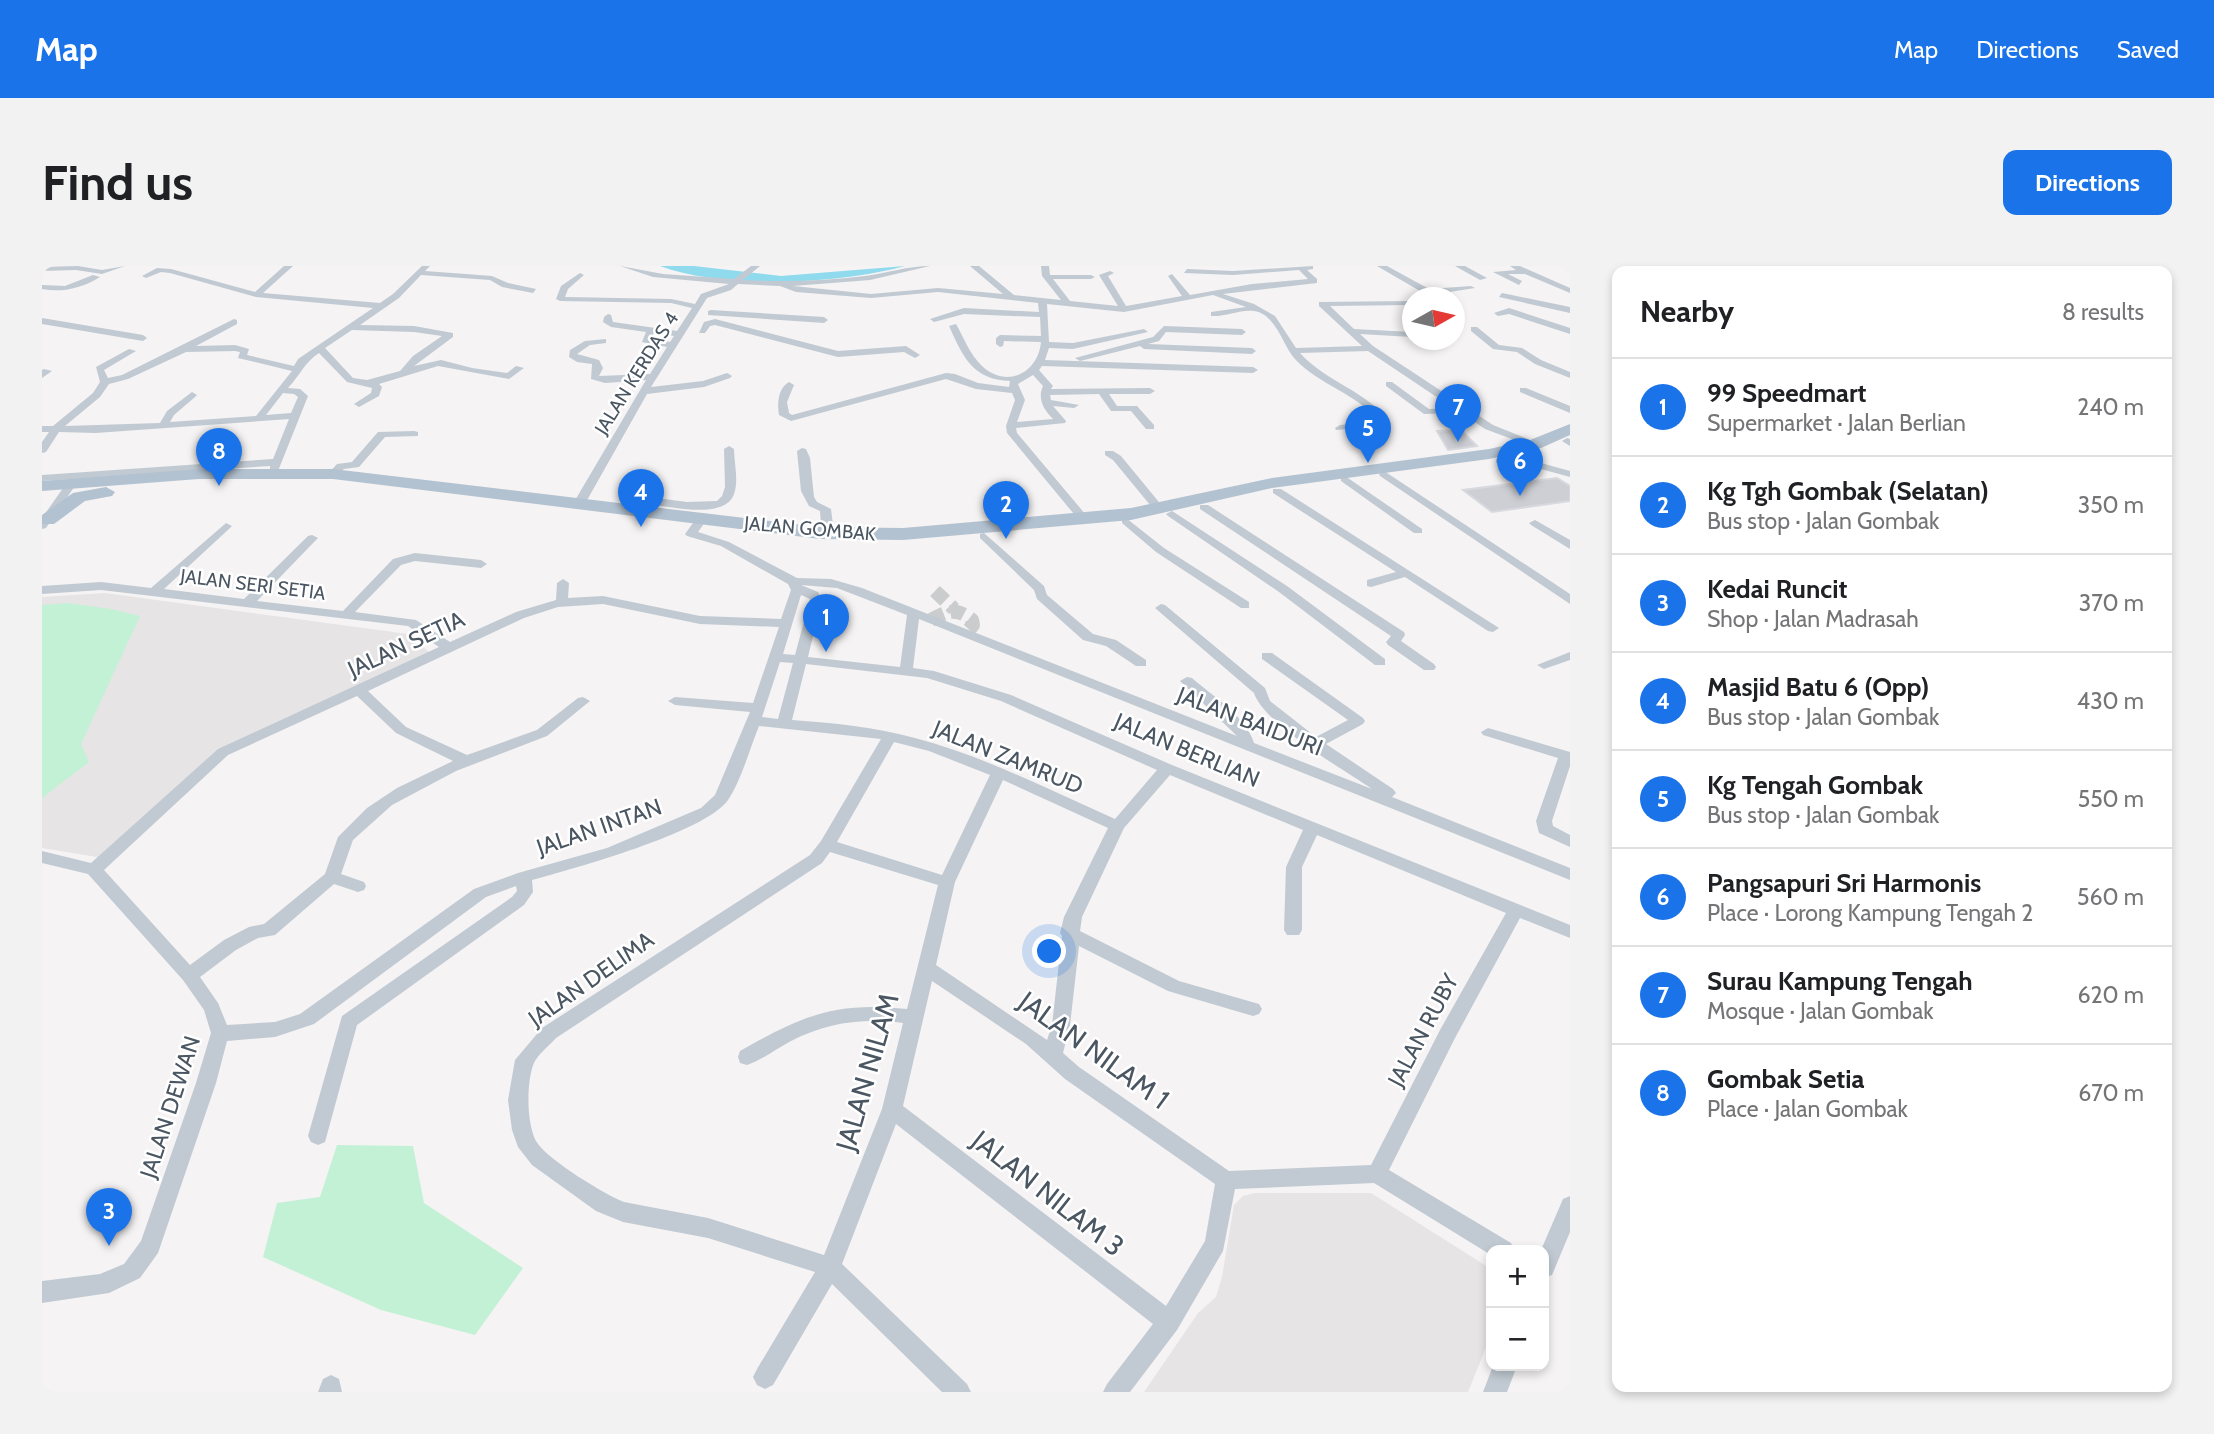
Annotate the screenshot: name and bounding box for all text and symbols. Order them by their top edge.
text: Map [35,29,98,69]
text: Map [1894,35,1938,64]
text: Directions [1976,35,2079,64]
text: Saved [2117,35,2179,64]
button: Directions [2003,150,2172,215]
text: Find us [42,153,193,212]
north arrow [1402,287,1465,350]
text: Nearby [1640,293,1734,330]
text: 8 results [2062,298,2144,326]
street label: JALAN KERDAS 4 [589,308,683,439]
text: 99 Speedmart [1707,377,1867,409]
pin: 7 [1435,384,1481,442]
text: 1 [1659,393,1667,421]
text: 240 m [2077,393,2144,421]
pin: 5 [1345,405,1391,463]
text: Supermarket · Jalan Berlian [1707,409,1966,437]
pin: 8 [196,428,242,486]
pin: 6 [1497,438,1543,496]
pin: 4 [618,469,664,527]
text: Kg Tgh Gombak (Selatan) [1707,475,1989,507]
pin: 2 [983,481,1029,539]
text: 2 [1657,491,1669,519]
text: 350 m [2078,491,2144,519]
text: Bus stop · Jalan Gombak [1707,507,1939,535]
street label: JALAN GOMBAK [742,511,877,546]
street label: JALAN SERI SETIA [178,564,327,605]
text: Kedai Runcit [1707,573,1847,605]
text: 3 [1657,589,1669,617]
text: 370 m [2079,589,2144,617]
pin: 1 [803,594,849,652]
street label: JALAN SETIA [342,605,469,684]
text: Shop · Jalan Madrasah [1707,605,1919,633]
text: Masjid Batu 6 (Opp) [1707,671,1929,703]
street label: JALAN BAIDURI [1172,680,1327,762]
text: 4 [1656,687,1670,715]
text: 430 m [2077,687,2144,715]
text: Bus stop · Jalan Gombak [1707,703,1939,731]
street label: JALAN BERLIAN [1109,706,1264,793]
street label: JALAN ZAMRUD [928,714,1087,800]
text: Kg Tengah Gombak [1707,769,1923,801]
text: 5 [1657,785,1669,813]
text: 550 m [2078,785,2144,813]
street label: JALAN INTAN [532,793,665,862]
text: Bus stop · Jalan Gombak [1707,801,1939,829]
text: Pangsapuri Sri Harmonis [1707,867,1981,899]
text: 6 [1657,883,1669,911]
text: 560 m [2077,883,2144,911]
text: Place · Lorong Kampung Tengah 2 [1707,899,2033,927]
street label: JALAN DELIMA [522,925,659,1033]
your location [1032,934,1066,968]
text: Surau Kampung Tengah [1707,965,1972,997]
street label: JALAN RUBY [1381,968,1465,1092]
text: 7 [1657,981,1669,1009]
text: 620 m [2077,981,2144,1009]
street label: JALAN NILAM 1 [1011,983,1176,1116]
street label: JALAN NILAM [828,989,906,1156]
text: Mosque · Jalan Gombak [1707,997,1933,1025]
street label: JALAN DEWAN [134,1032,206,1183]
text: Gombak Setia [1707,1063,1864,1095]
text: 8 [1656,1079,1670,1107]
text: 670 m [2078,1079,2144,1107]
text: Place · Jalan Gombak [1707,1095,1908,1123]
street label: JALAN NILAM 3 [964,1122,1131,1263]
pin: 3 [86,1188,132,1246]
map controls [1486,1245,1549,1371]
button: + [1486,1245,1549,1308]
button: − [1486,1308,1549,1371]

